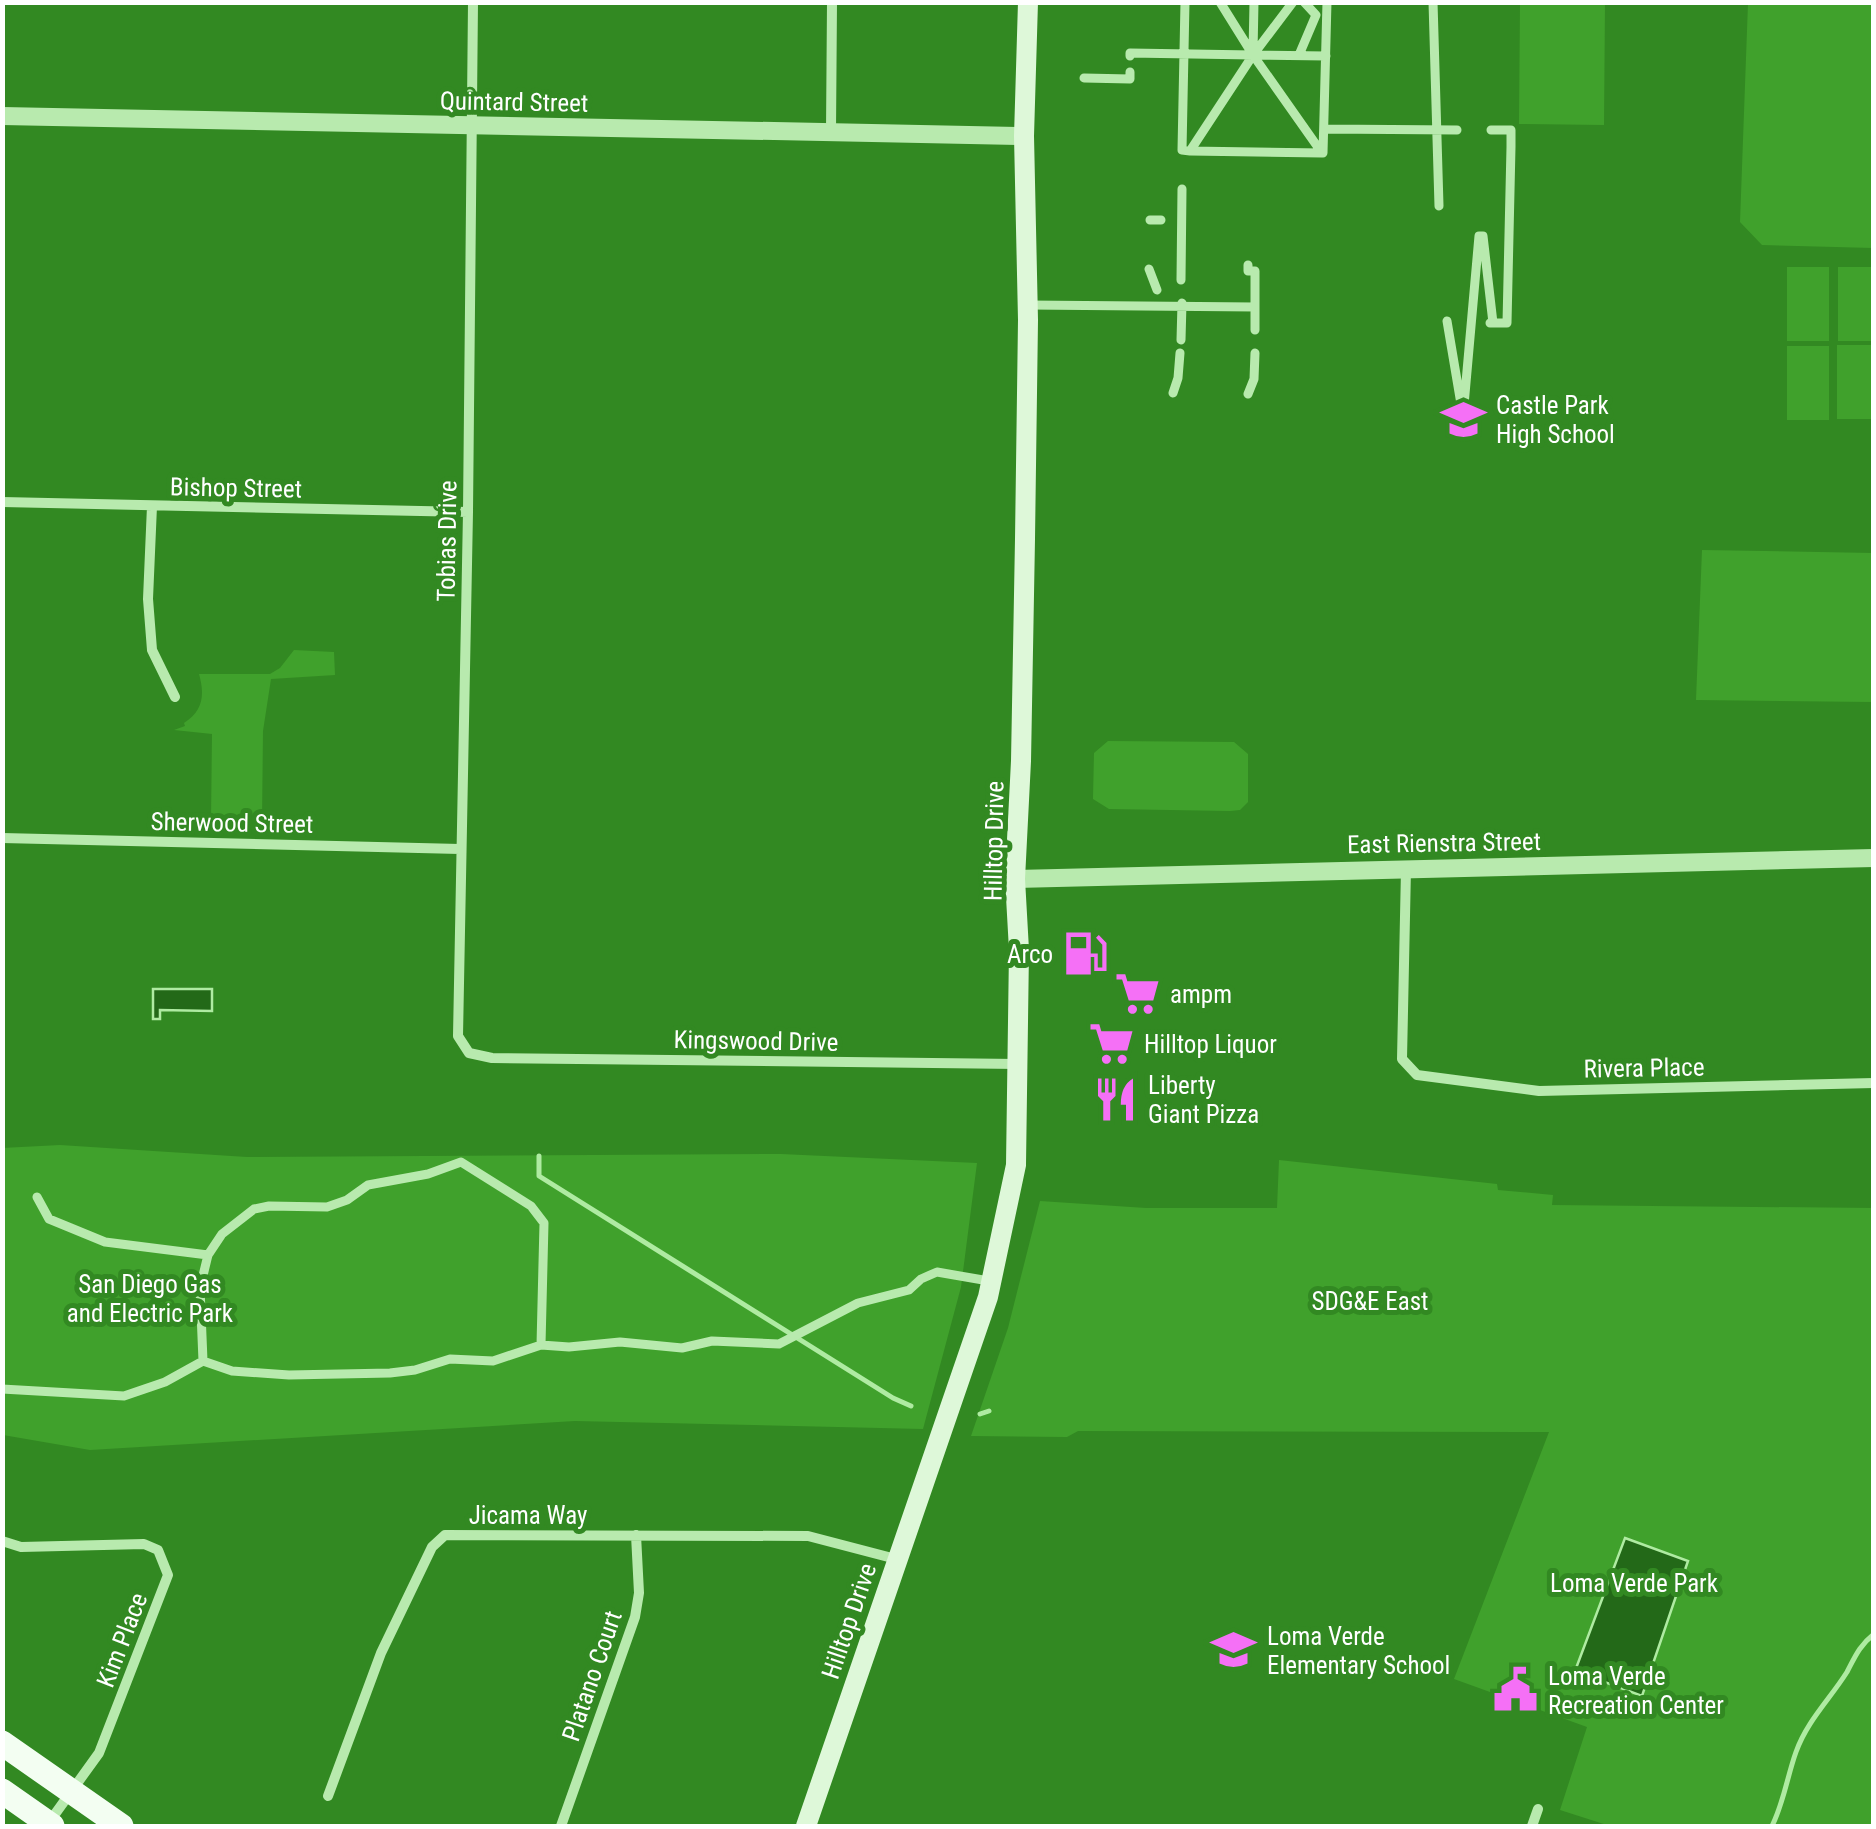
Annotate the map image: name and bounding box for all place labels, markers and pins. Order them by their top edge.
place label: Castle Park High School [1496,391,1615,449]
school or university icon: Castle Park High School [1439,395,1487,443]
fuel station icon: Arco [1062,930,1110,978]
place label: Arco [1007,940,1053,969]
supermarket icon: ampm [1113,970,1161,1018]
place label: ampm [1170,980,1232,1009]
supermarket icon: Hilltop Liquor [1087,1020,1135,1068]
place label: Hilltop Liquor [1144,1030,1277,1059]
place label: Liberty Giant Pizza [1148,1071,1259,1129]
restaurant icon: Liberty Giant Pizza [1091,1075,1139,1123]
place label: Loma Verde Elementary School [1267,1622,1450,1680]
school or university icon: Loma Verde Elementary School [1210,1626,1258,1674]
place label: Loma Verde Recreation Center [1548,1662,1724,1720]
public building icon: Loma Verde Recreation Center [1491,1666,1539,1714]

